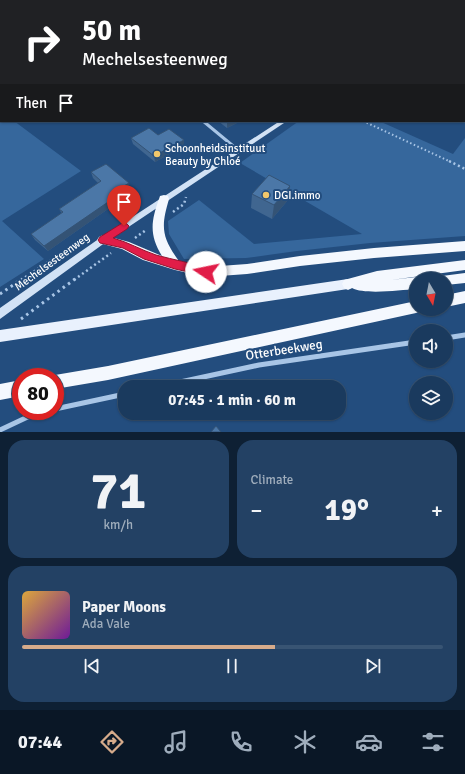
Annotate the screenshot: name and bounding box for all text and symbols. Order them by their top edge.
text: 50 m [82,14,141,48]
icon: right [16,16,68,68]
text: Mechelsesteenweg [82,48,228,70]
icon: arrive [55,92,77,114]
text: Then [16,94,47,112]
place label: Schoonheidsinstituut Beauty by Chloé [165,142,265,168]
marker: Schoonheidsinstituut Beauty by Chloé [152,149,162,159]
pin [107,185,141,226]
place label: DGI.immo [274,189,321,202]
marker: DGI.immo [261,190,271,200]
icon: arrive [113,191,135,213]
street label: Mechelsesteenweg [12,230,92,293]
position arrow [185,251,227,293]
north arrow [409,272,453,316]
map controls [409,272,453,420]
button: sound [409,324,453,368]
street label: Otterbeekweg [244,336,324,364]
speed limit sign: 80 [12,368,64,420]
button: layers [409,376,453,420]
text: 07:45 · 1 min · 60 m [168,391,296,409]
text: 71 [90,459,146,523]
text: Climate [251,472,293,488]
text: 19° [325,492,369,529]
text: − [251,497,262,524]
text: + [431,497,443,524]
text: km/h [104,517,133,533]
text: Paper Moons [82,598,166,616]
text: Ada Vale [82,616,130,632]
icon: previous [81,655,103,677]
icon: pause [221,655,243,677]
icon: next [362,655,384,677]
icon: directions [98,728,126,756]
icon: music [162,728,190,756]
icon: phone [227,728,255,756]
icon: climate [291,728,319,756]
icon: car [355,728,383,756]
icon: filters [419,728,447,756]
text: 07:44 [18,731,62,753]

